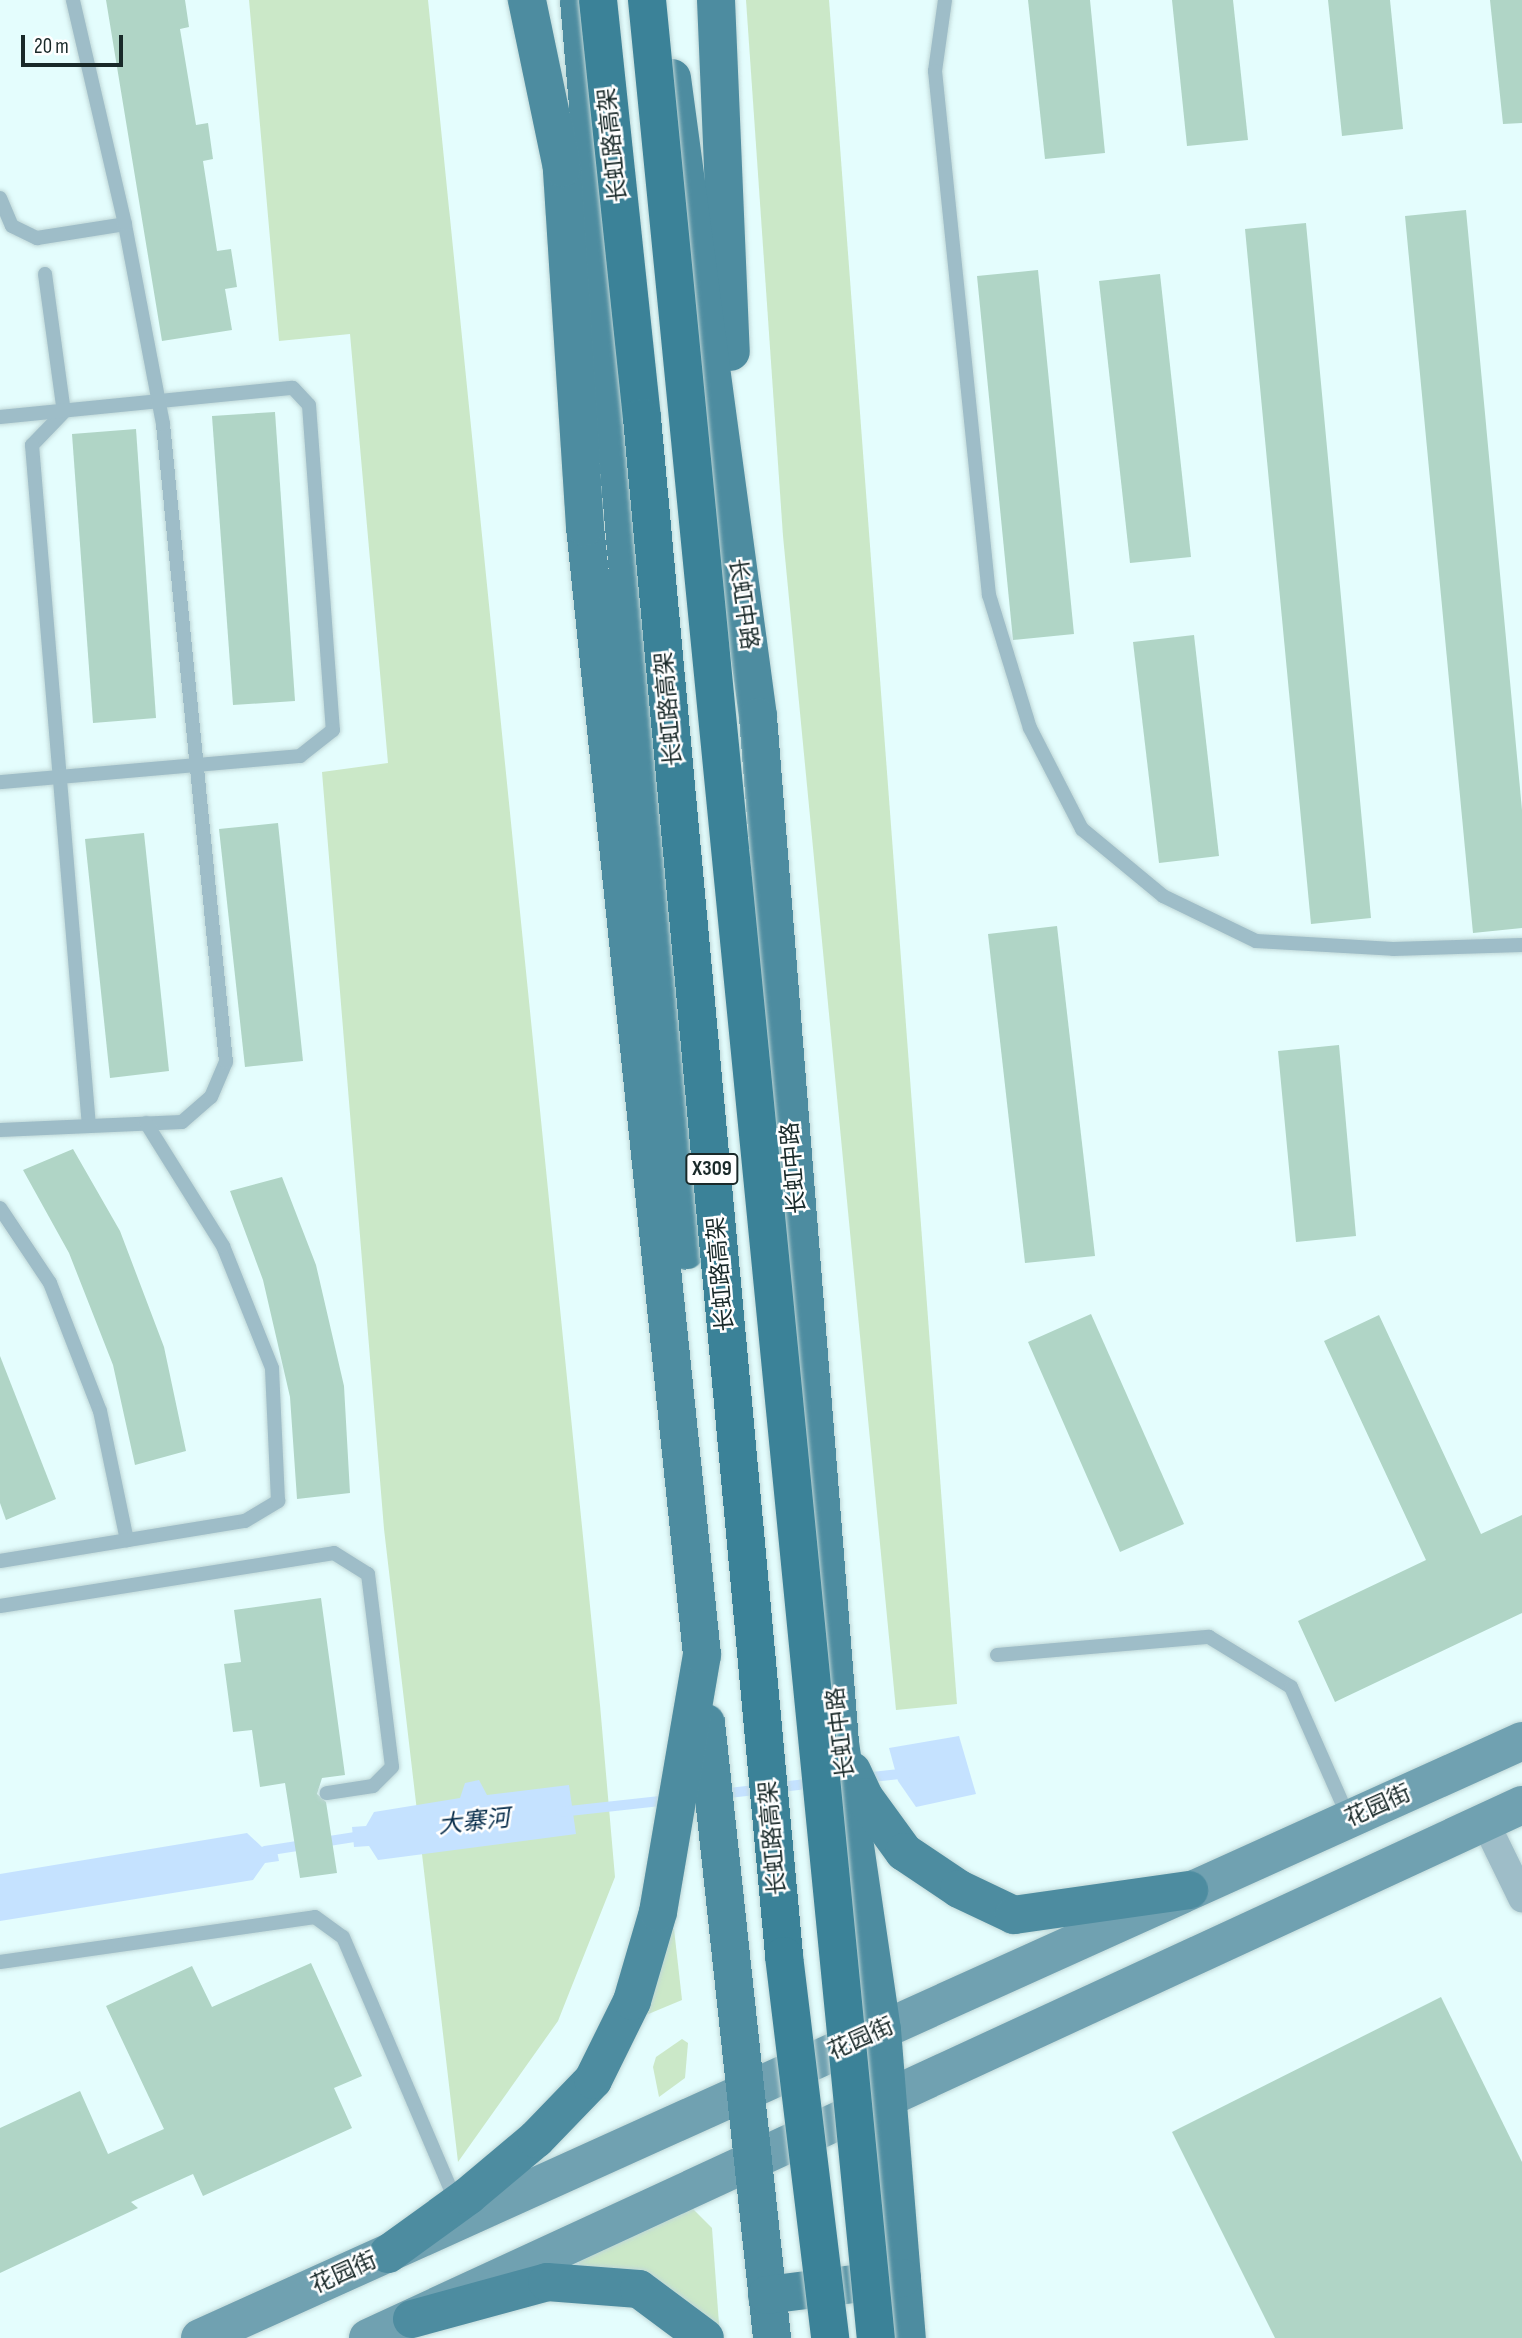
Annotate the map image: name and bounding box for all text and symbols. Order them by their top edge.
scale bar [24,21,126,65]
text: 20 m [34,34,69,59]
street label: 长虹路高架 [593,86,633,204]
street label: 长虹中路 [723,557,763,651]
street label: 长虹路高架 [650,651,688,767]
street label: 长虹中路 [776,1121,812,1215]
road number: X309 [684,1152,740,1186]
street label: 长虹路高架 [702,1216,740,1332]
street label: 长虹中路 [822,1686,860,1780]
street label: 花园街 [1341,1779,1415,1833]
street label: 长虹路高架 [754,1780,792,1896]
water label: 大寨河 [437,1804,511,1840]
street label: 花园街 [824,2012,898,2066]
street label: 花园街 [307,2246,381,2300]

